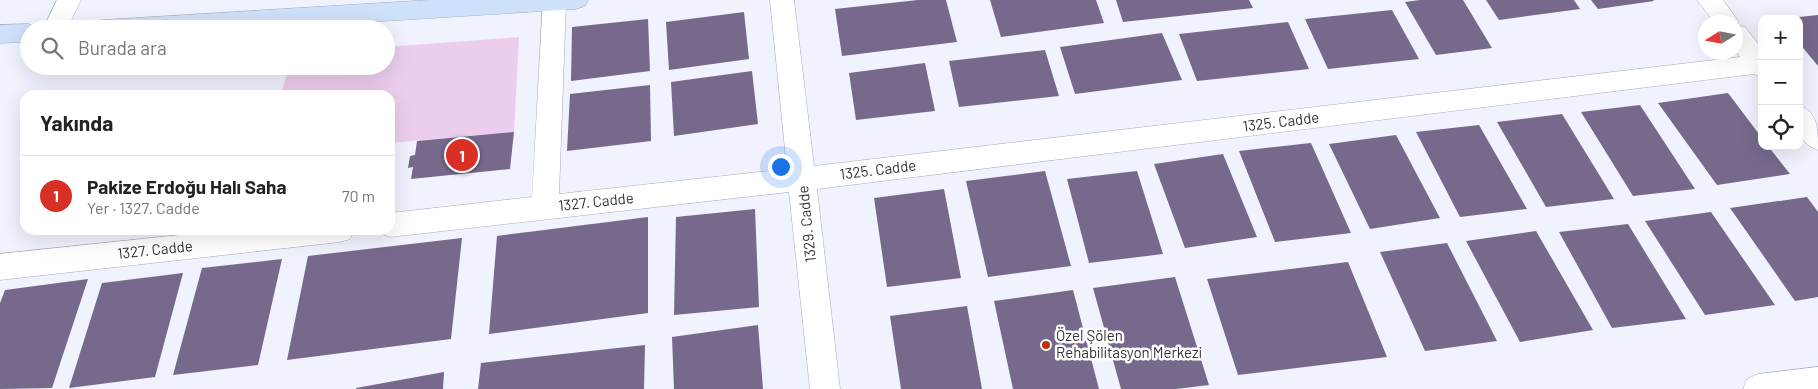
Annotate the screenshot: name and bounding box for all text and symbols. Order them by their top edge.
north arrow [1698,15,1743,60]
map controls [1758,15,1803,150]
button: + [1758,15,1803,60]
search box [20,20,395,75]
icon: search [38,34,66,62]
text: Burada ara [78,36,167,59]
button: − [1758,60,1803,105]
button: locate [1758,105,1803,150]
street label: 1325. Cadde [1242,107,1320,135]
text: Yakında [40,110,113,135]
pin: 1 [446,136,478,174]
your location [768,154,794,180]
street label: 1325. Cadde [839,155,917,183]
text: Pakize Erdoğu Halı Saha [87,175,287,198]
street label: 1329. Cadde [793,185,819,263]
text: 1 [53,186,59,205]
text: 70 m [342,186,375,205]
street label: 1327. Cadde [557,188,634,214]
text: Yer · 1327. Cadde [87,198,200,217]
street label: 1327. Cadde [116,236,193,262]
place label: Özel Şölen Rehabilitasyon Merkezi [1056,326,1202,361]
marker: Özel Şölen Rehabilitasyon Merkezi [1040,339,1052,351]

